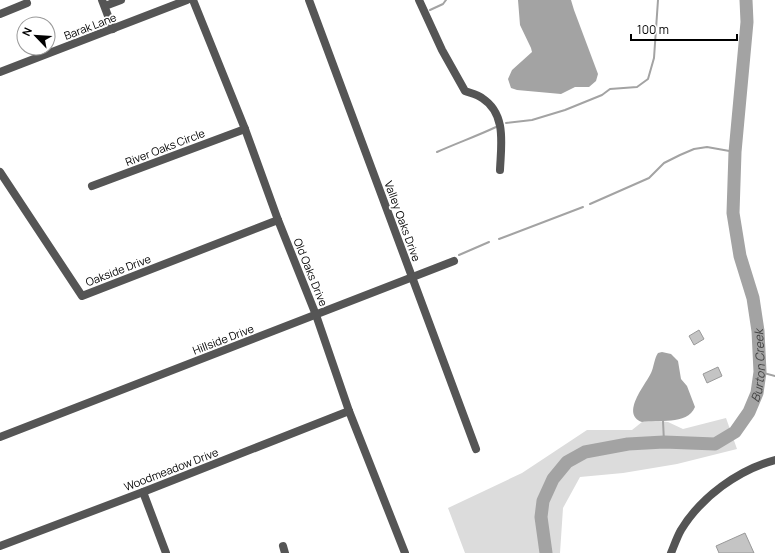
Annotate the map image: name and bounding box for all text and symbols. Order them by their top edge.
street label: Barak Lane [62,9,119,43]
north arrow [16,16,56,56]
scale bar [631,16,737,42]
text: 100 m [637,21,669,38]
text: N [18,25,35,38]
street label: River Oaks Circle [123,125,207,169]
street label: Valley Oaks Drive [381,179,425,264]
street label: Old Oaks Drive [290,236,332,309]
street label: Oakside Drive [83,250,153,289]
street label: Hillside Drive [190,320,256,358]
water label: Burton Creek [746,327,769,404]
street label: Woodmeadow Drive [122,444,221,494]

